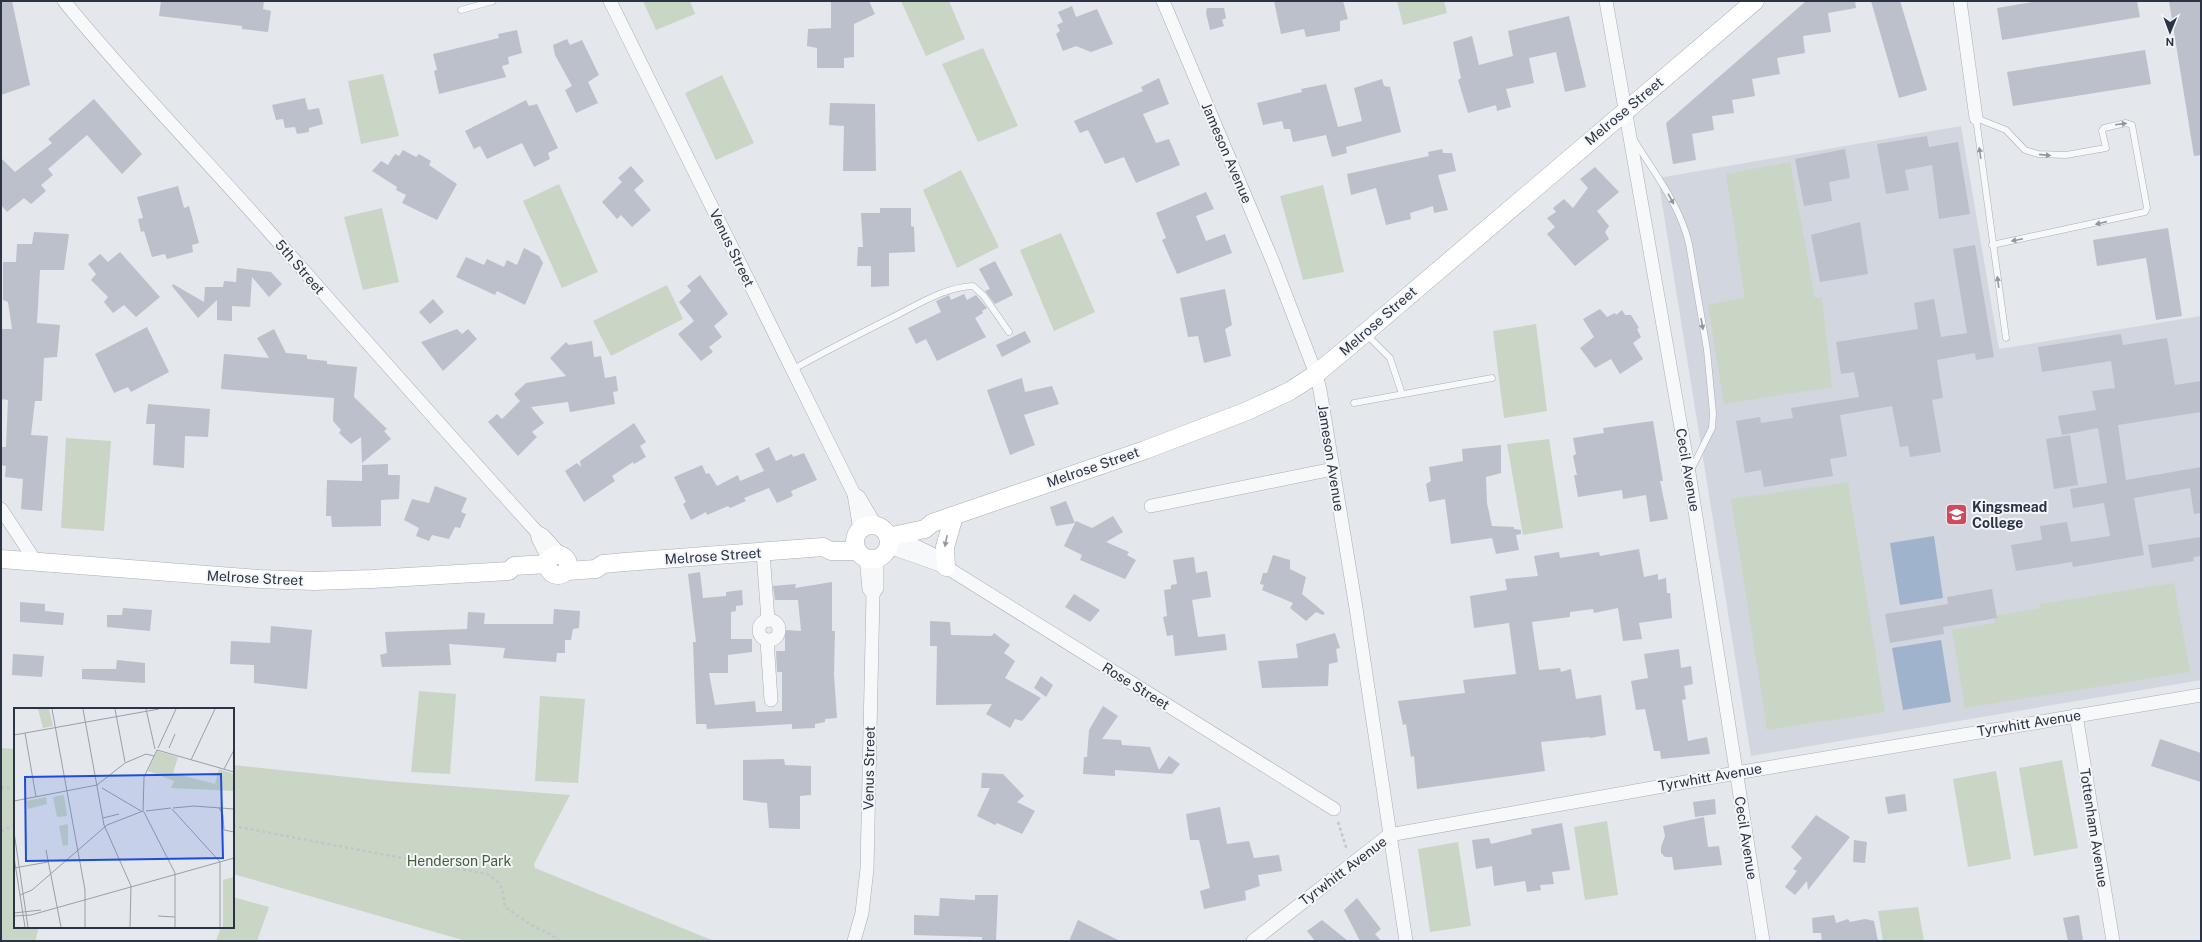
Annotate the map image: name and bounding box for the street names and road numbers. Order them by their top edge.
street label: Melrose Street [1582,74,1666,148]
street label: Jameson Avenue [1199,100,1255,206]
street label: Venus Street [706,207,758,289]
street label: 5th Street [272,237,328,297]
street label: Melrose Street [1336,283,1420,359]
street label: Jameson Avenue [1315,404,1347,513]
street label: Cecil Avenue [1673,427,1703,513]
street label: Melrose Street [1045,444,1141,490]
street label: Melrose Street [664,545,762,567]
street label: Melrose Street [206,567,304,589]
street label: Rose Street [1099,659,1173,713]
street label: Tyrwhitt Avenue [1976,707,2082,739]
street label: Venus Street [860,726,878,810]
street label: Tyrwhitt Avenue [1657,760,1763,794]
street label: Tottenham Avenue [2077,767,2111,889]
street label: Cecil Avenue [1732,795,1761,881]
street label: Tyrwhitt Avenue [1296,833,1390,909]

